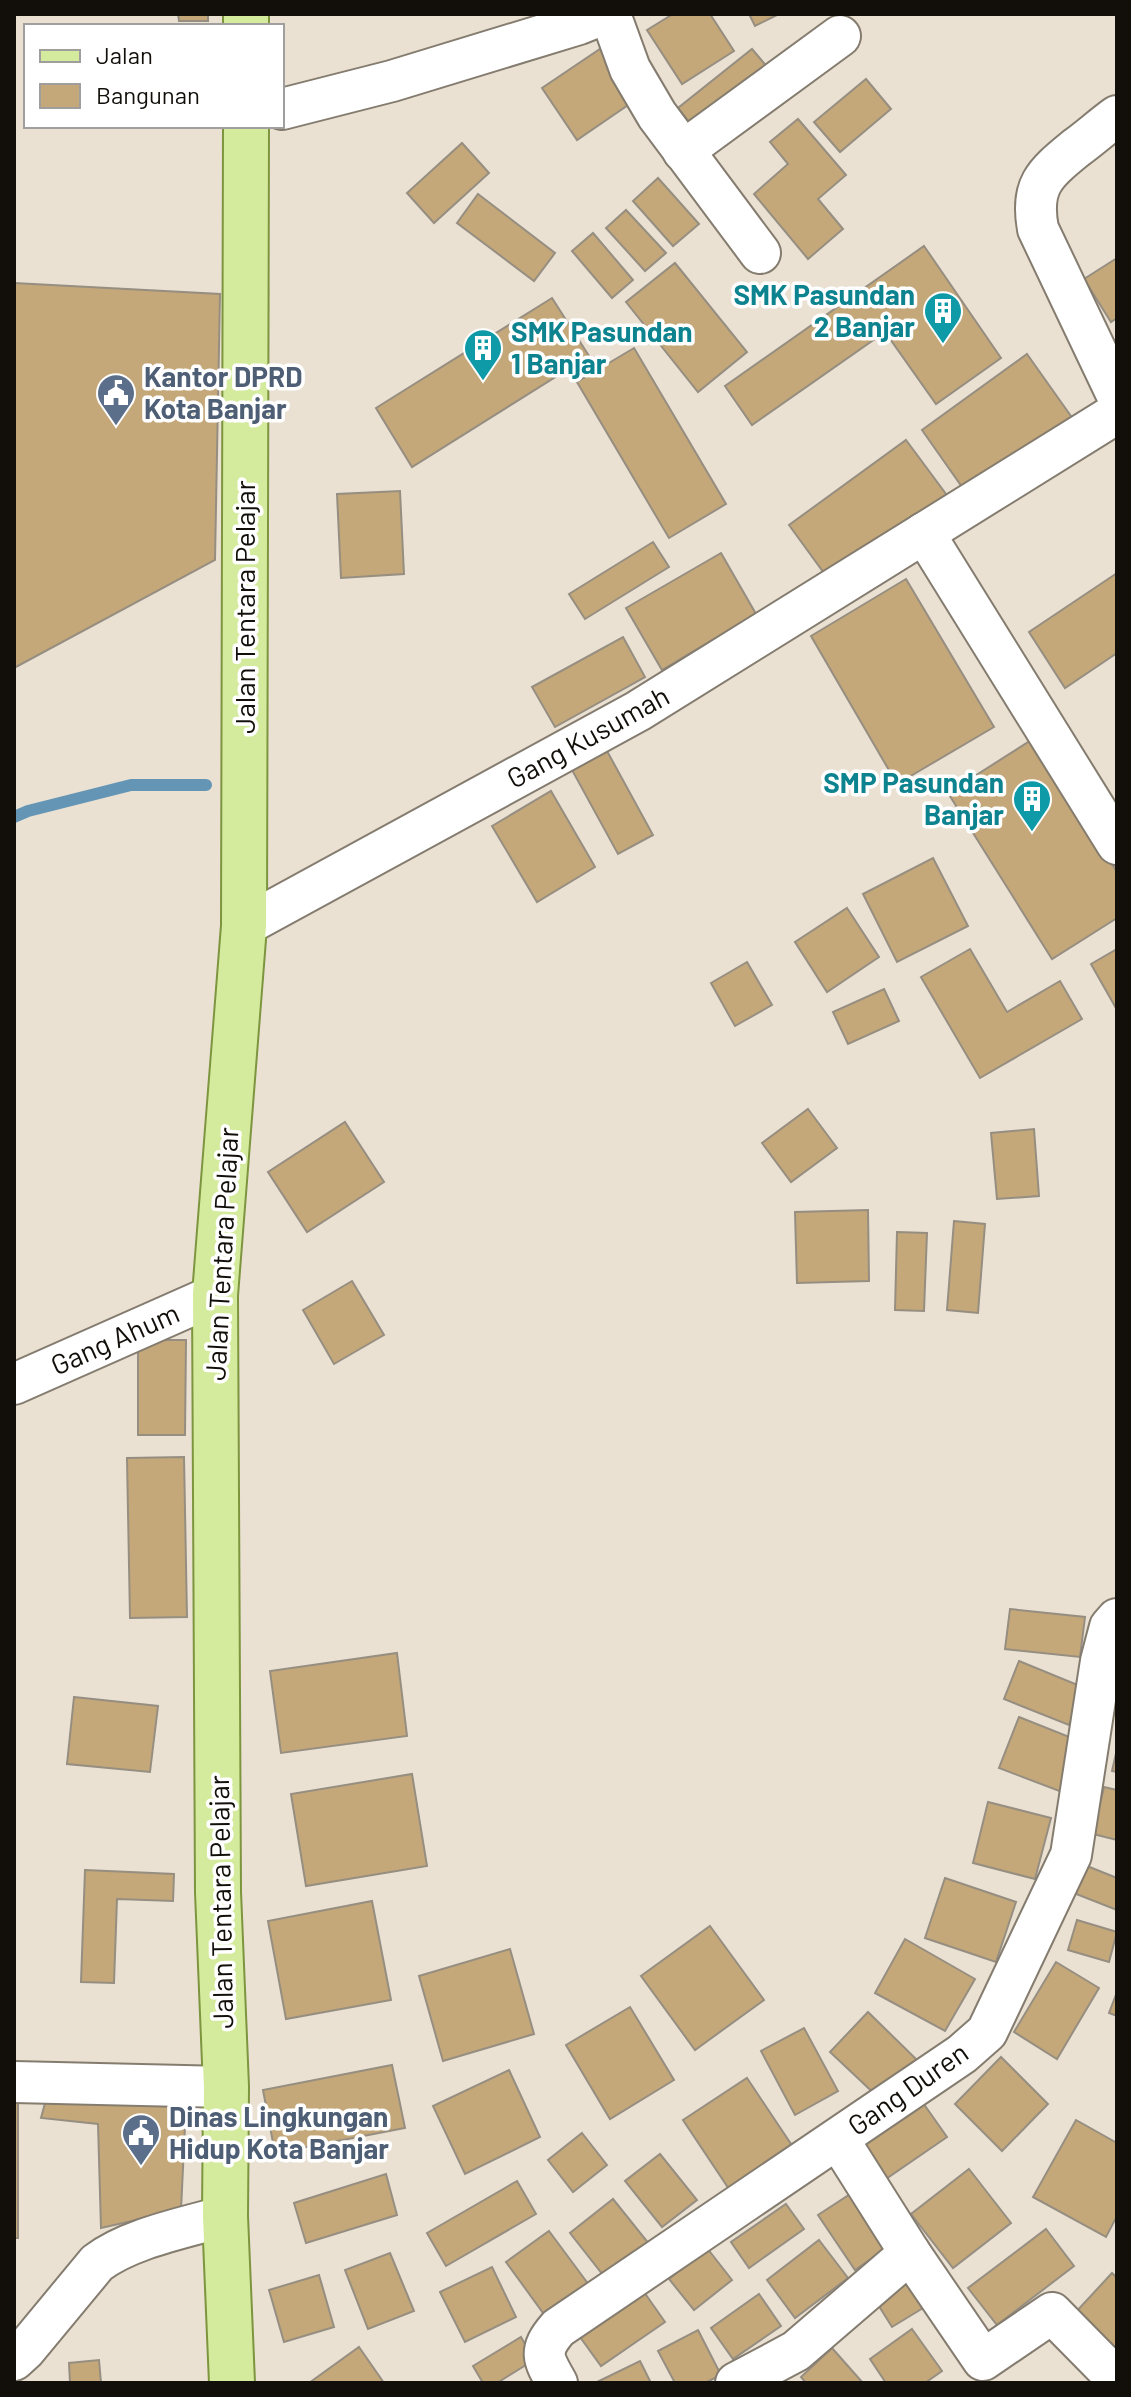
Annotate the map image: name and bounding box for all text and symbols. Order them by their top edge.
legend [24,24,284,128]
text: Jalan [96,40,153,69]
text: Bangunan [96,80,200,109]
place label: SMK Pasundan 2 Banjar [733,277,915,343]
building icon: SMK Pasundan 2 Banjar [922,290,964,345]
place label: SMK Pasundan 1 Banjar [511,314,693,380]
building icon: SMK Pasundan 1 Banjar [462,327,504,382]
place label: Kantor DPRD Kota Banjar [144,359,303,425]
public building icon: Kantor DPRD Kota Banjar [95,372,137,427]
street label: Jalan Tentara Pelajar [227,480,261,734]
street label: Gang Kusumah [501,678,675,795]
place label: SMP Pasundan Banjar [823,765,1004,831]
building icon: SMP Pasundan Banjar [1011,778,1053,833]
street label: Jalan Tentara Pelajar [197,1126,245,1381]
street label: Gang Ahum [45,1295,184,1382]
street label: Jalan Tentara Pelajar [201,1775,239,2029]
street label: Gang Duren [841,2034,974,2142]
place label: Dinas Lingkungan Hidup Kota Banjar [169,2099,389,2165]
public building icon: Dinas Lingkungan Hidup Kota Banjar [120,2112,162,2167]

